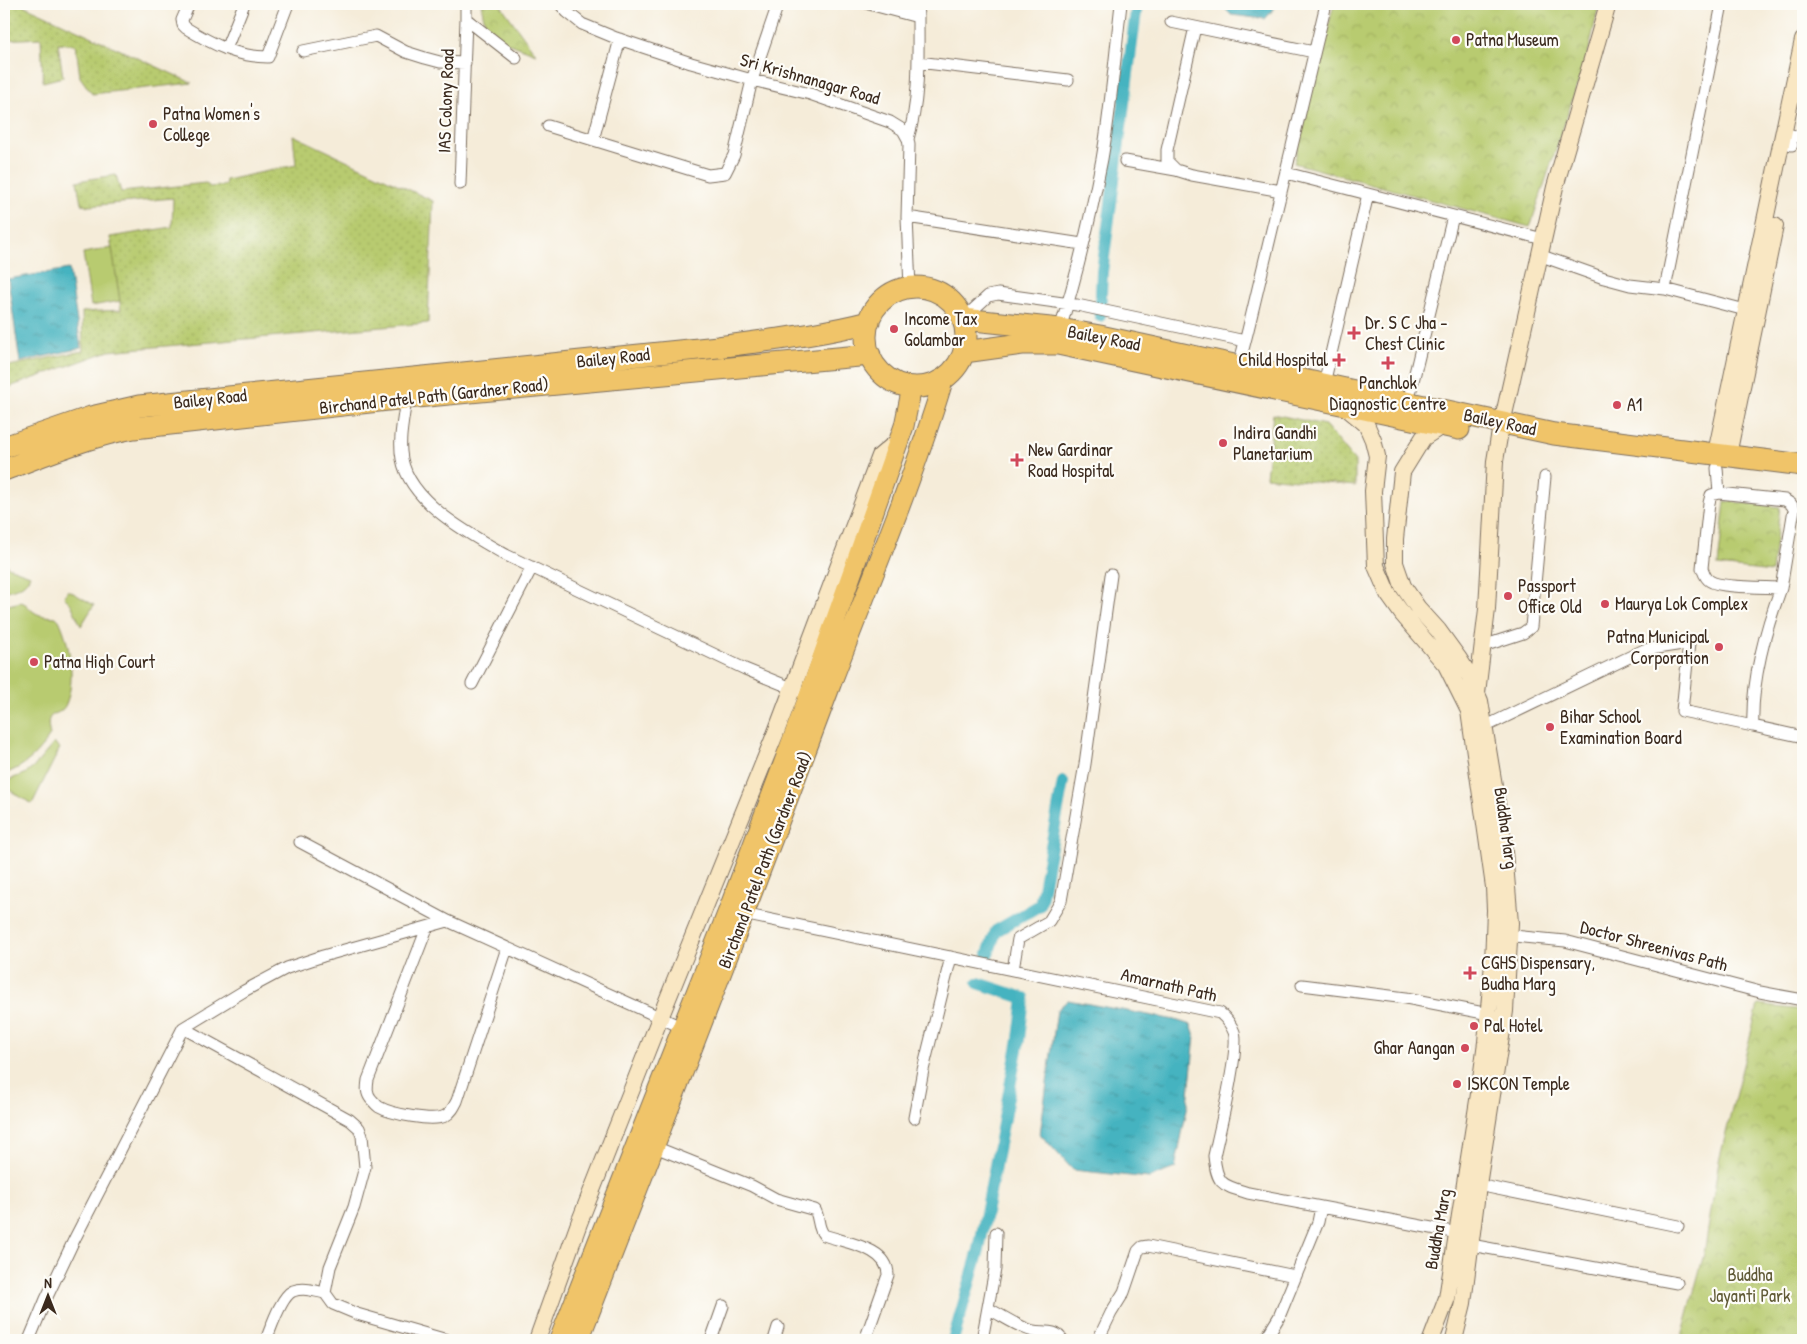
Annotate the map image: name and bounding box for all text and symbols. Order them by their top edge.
place label: Patna Museum [1466,27,1559,52]
marker: Patna Museum [1450,34,1462,46]
street label: Sri Krishnanagar Road [737,47,883,110]
street label: IAS Colony Road [431,49,460,153]
place label: Patna Women's College [163,101,260,147]
marker: Patna Women's College [147,118,159,130]
place label: Income Tax Golambar [904,306,978,352]
place label: Dr. S C Jha - Chest Clinic [1365,310,1448,356]
street label: Bailey Road [1066,318,1143,357]
marker: Income Tax Golambar [888,323,900,335]
marker: Dr. S C Jha - Chest Clinic [1347,326,1361,340]
street label: Bailey Road [575,341,651,374]
place label: Child Hospital [1238,347,1328,372]
marker: Child Hospital [1332,353,1346,367]
marker: Panchlok Diagnostic Centre [1381,356,1395,370]
place label: Panchlok Diagnostic Centre [1330,370,1446,416]
street label: Birchand Patel Path (Gardner Road) [318,371,550,420]
street label: Bailey Road [172,382,248,415]
place label: A1 [1627,392,1642,417]
marker: A1 [1611,399,1623,411]
street label: Bailey Road [1462,402,1539,441]
place label: Indira Gandhi Planetarium [1233,420,1317,466]
place label: New Gardinar Road Hospital [1028,437,1114,483]
marker: Indira Gandhi Planetarium [1217,437,1229,449]
marker: New Gardinar Road Hospital [1010,453,1024,467]
place label: Passport Office Old [1518,573,1582,619]
marker: Passport Office Old [1502,590,1514,602]
place label: Maurya Lok Complex [1615,591,1748,616]
marker: Maurya Lok Complex [1599,598,1611,610]
place label: Patna Municipal Corporation [1607,624,1709,670]
marker: Patna Municipal Corporation [1713,641,1725,653]
place label: Patna High Court [44,649,156,674]
marker: Patna High Court [28,656,40,668]
place label: Bihar School Examination Board [1560,704,1682,750]
marker: Bihar School Examination Board [1544,721,1556,733]
street label: Birchand Patel Path (Gardner Road) [712,748,818,972]
street label: Buddha Marg [1488,786,1525,870]
street label: Doctor Shreenivas Path [1578,914,1731,977]
place label: CGHS Dispensary, Budha Marg [1481,950,1595,996]
street label: Amarnath Path [1119,961,1220,1008]
marker: CGHS Dispensary, Budha Marg [1463,966,1477,980]
place label: Pal Hotel [1484,1013,1543,1038]
marker: Pal Hotel [1468,1020,1480,1032]
place label: Ghar Aangan [1373,1035,1455,1060]
marker: Ghar Aangan [1459,1042,1471,1054]
place label: ISKCON Temple [1467,1071,1570,1096]
marker: ISKCON Temple [1451,1078,1463,1090]
street label: Buddha Marg [1418,1186,1457,1271]
park label: Buddha Jayanti Park [1710,1262,1791,1308]
north arrow [22,1272,72,1322]
text: N [44,1273,52,1292]

